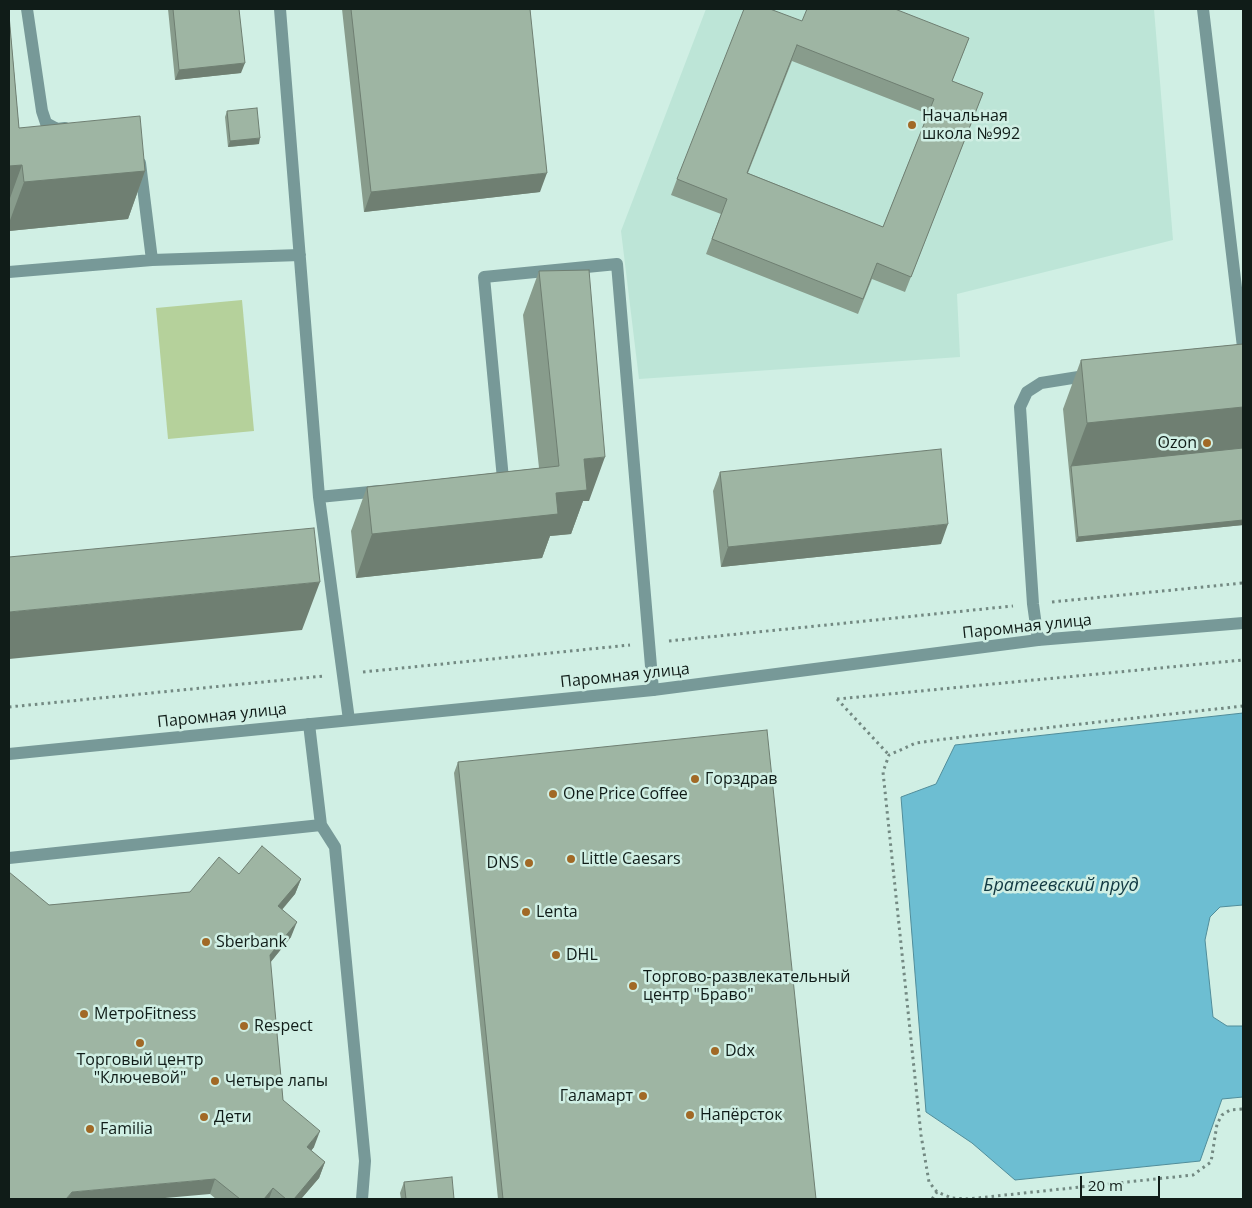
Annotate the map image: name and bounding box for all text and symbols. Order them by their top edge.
place label: Начальная школа №992 [922,106,1020,144]
marker: Начальная школа №992 [906,119,918,131]
place label: Ozon [1158,433,1197,453]
marker: Ozon [1201,437,1213,449]
street label: Паромная улица [961,611,1093,643]
street label: Паромная улица [559,660,691,692]
street label: Паромная улица [156,700,288,732]
place label: Горздрав [705,769,778,789]
marker: Горздрав [689,773,701,785]
place label: One Price Coffee [563,784,688,804]
marker: One Price Coffee [547,788,559,800]
place label: Little Caesars [581,849,681,869]
place label: DNS [487,853,519,873]
marker: Little Caesars [565,853,577,865]
marker: DNS [523,857,535,869]
water label: Братеевский пруд [983,875,1139,897]
place label: Lenta [536,902,578,922]
marker: Lenta [520,906,532,918]
place label: Sberbank [216,932,287,952]
marker: Sberbank [200,936,212,948]
place label: DHL [566,945,598,965]
marker: DHL [550,949,562,961]
place label: Торгово-развлекательный центр "Браво" [643,967,850,1005]
marker: Торгово-развлекательный центр "Браво" [627,980,639,992]
place label: МетроFitness [94,1004,196,1024]
marker: МетроFitness [78,1008,90,1020]
place label: Respect [254,1016,313,1036]
marker: Respect [238,1020,250,1032]
marker: Торговый центр "Ключевой" [134,1037,146,1049]
place label: Ddx [725,1041,755,1061]
marker: Ddx [709,1045,721,1057]
place label: Торговый центр "Ключевой" [76,1050,204,1088]
place label: Четыре лапы [225,1071,328,1091]
marker: Четыре лапы [209,1075,221,1087]
place label: Галамарт [560,1086,633,1106]
marker: Галамарт [637,1090,649,1102]
place label: Напёрсток [700,1105,782,1125]
place label: Дети [214,1107,252,1127]
marker: Напёрсток [684,1109,696,1121]
marker: Дети [198,1111,210,1123]
place label: Familia [100,1119,153,1139]
marker: Familia [84,1123,96,1135]
scale bar [1082,1166,1162,1198]
text: 20 m [1088,1175,1123,1195]

